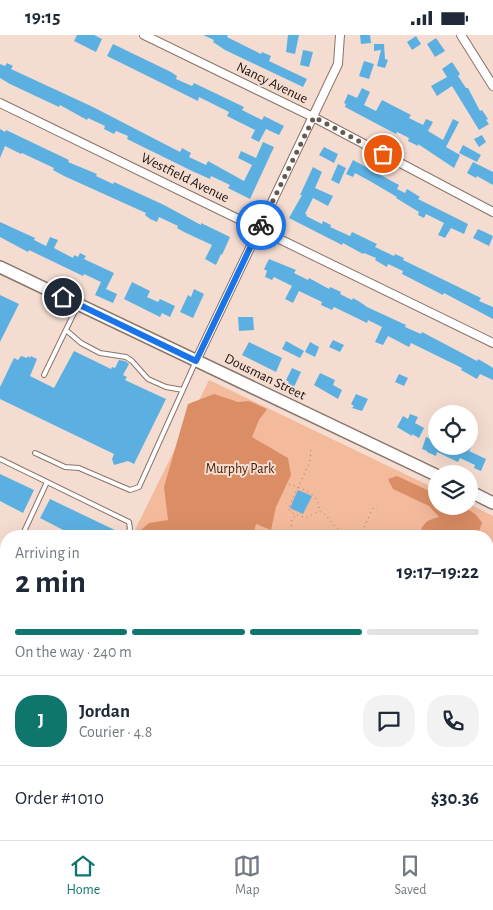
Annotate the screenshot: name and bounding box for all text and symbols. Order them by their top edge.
text: 19:15 [25,8,60,27]
street label: Nancy Avenue [234,60,310,106]
pin [362,133,404,175]
icon: bag [369,140,397,168]
street label: Westfield Avenue [139,151,231,205]
courier [236,200,286,250]
icon: bike [247,211,275,239]
pin [42,276,84,318]
icon: home [49,283,77,311]
street label: Dousman Street [222,351,308,403]
map controls [428,405,478,515]
button: locate [428,405,478,455]
park label: Murphy Park [206,462,275,476]
button: layers [428,465,478,515]
text: Arriving in [15,545,80,561]
text: 19:17–19:22 [397,563,479,582]
text: 2 min [15,566,86,598]
text: On the way · 240 m [15,644,132,660]
button: chat [363,695,415,747]
button: phone [427,695,479,747]
text: Jordan [79,702,130,721]
text: J [38,711,44,730]
text: Courier · 4.8 [79,724,152,740]
text: Order #1010 [15,789,104,808]
text: $30.36 [431,789,479,808]
tab: Home [67,852,100,899]
tab: Map [233,852,261,899]
tab: Saved [394,852,426,899]

